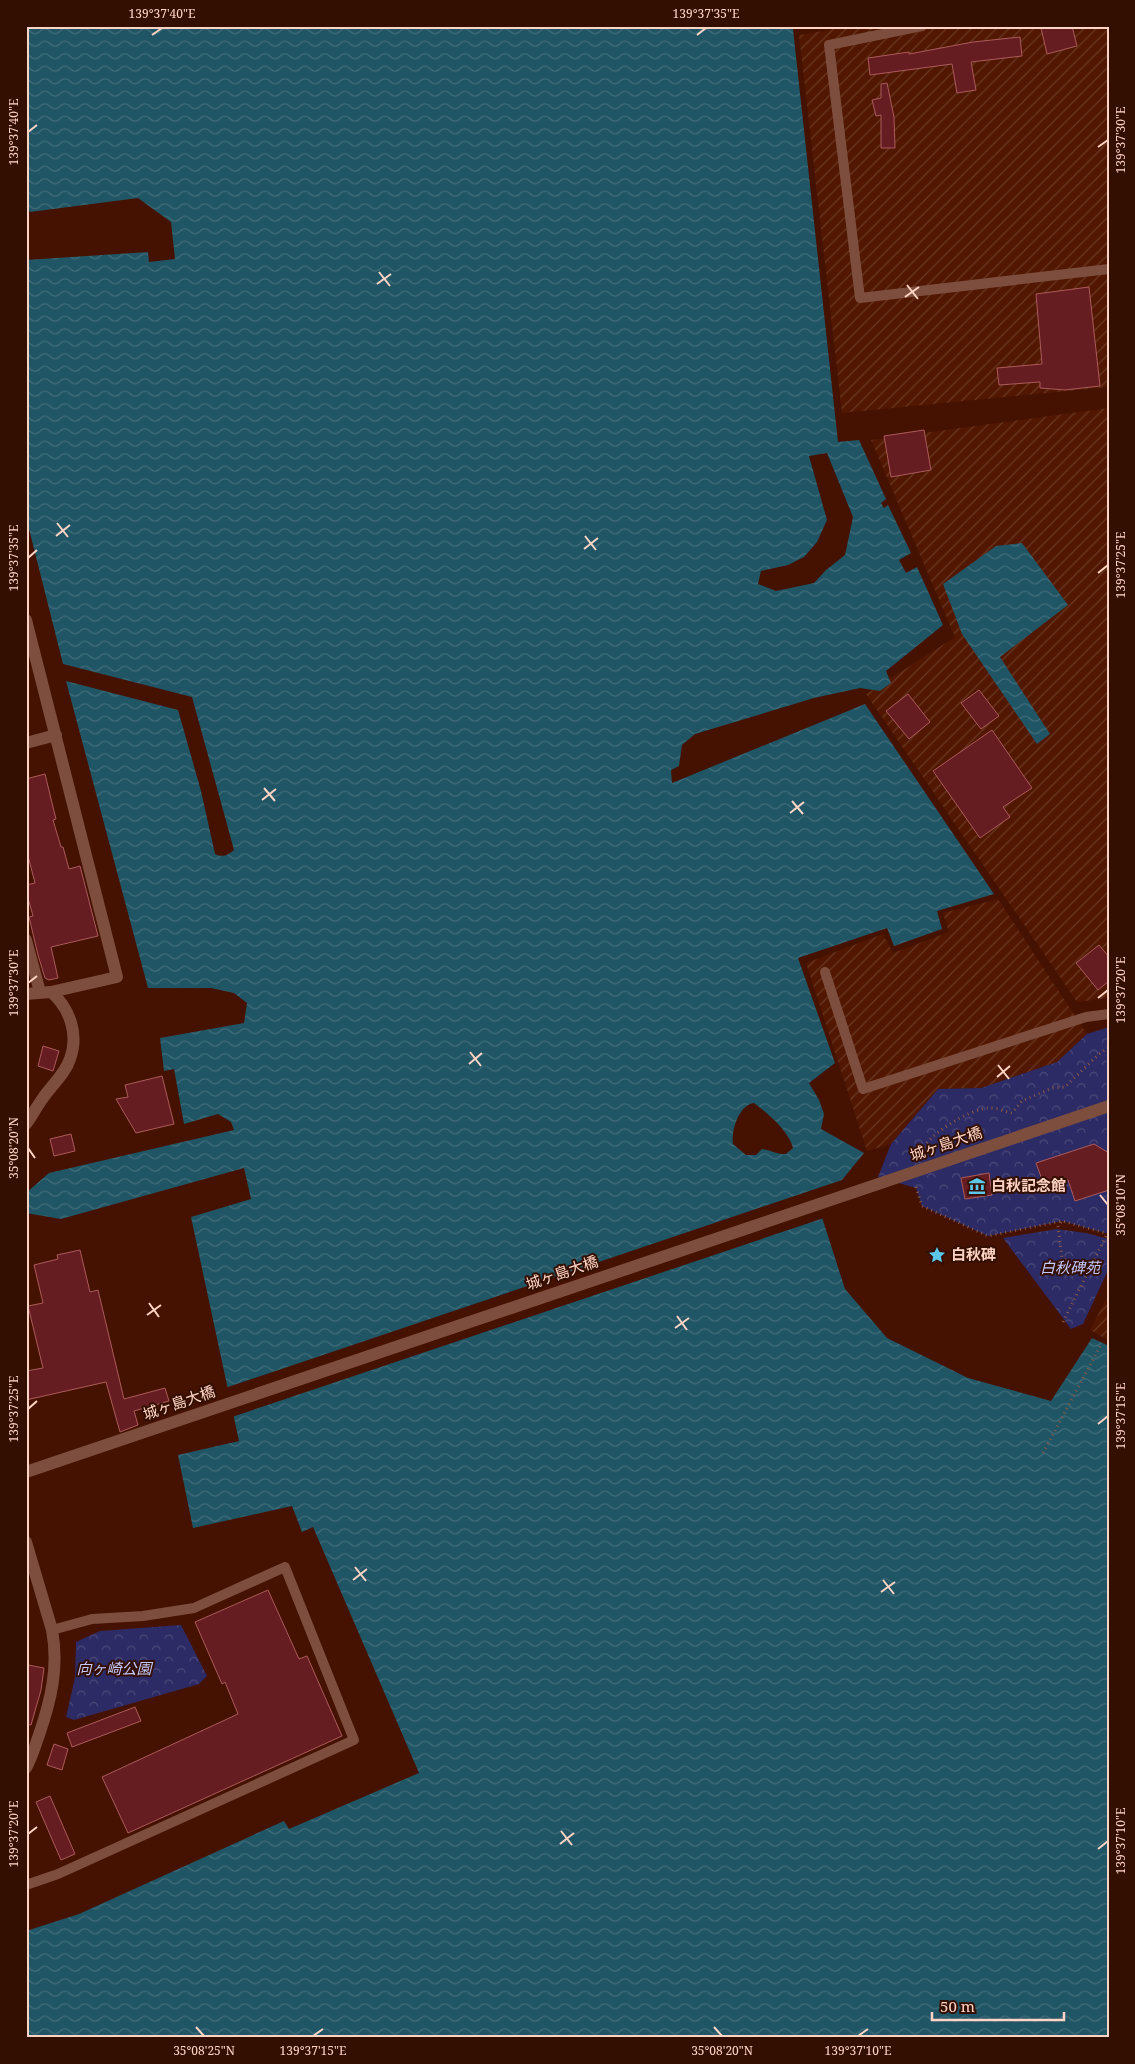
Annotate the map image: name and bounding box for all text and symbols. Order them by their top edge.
text: 139°37'40"E [129,5,195,22]
text: 139°37'35"E [673,5,739,22]
text: 139°37'40"E [5,99,22,165]
text: 139°37'30"E [1112,107,1129,173]
text: 139°37'35"E [5,525,22,591]
text: 139°37'25"E [1112,532,1129,598]
text: 139°37'30"E [5,950,22,1016]
text: 139°37'20"E [1112,957,1129,1023]
text: 35°08'20"N [5,1117,22,1179]
street label: 城ヶ島大橋 [907,1121,984,1165]
text: 35°08'10"N [1112,1174,1129,1236]
place label: 白秋記念館 [991,1175,1066,1195]
museum icon: 白秋記念館 [967,1176,987,1196]
place label: 白秋碑 [951,1244,996,1264]
place icon: 白秋碑 [927,1245,947,1265]
street label: 城ヶ島大橋 [523,1250,600,1294]
park label: 白秋碑苑 [1040,1257,1102,1277]
text: 139°37'25"E [5,1376,22,1442]
street label: 城ヶ島大橋 [140,1380,217,1424]
text: 139°37'15"E [1112,1383,1129,1449]
park label: 向ヶ崎公園 [76,1658,153,1678]
text: 139°37'20"E [5,1801,22,1867]
text: 139°37'10"E [1112,1808,1129,1874]
scale bar [932,1989,1065,2021]
text: 50 m [940,1996,975,2016]
text: 35°08'25"N [173,2042,235,2059]
text: 139°37'15"E [280,2042,346,2059]
text: 35°08'20"N [691,2042,753,2059]
text: 139°37'10"E [825,2042,891,2059]

